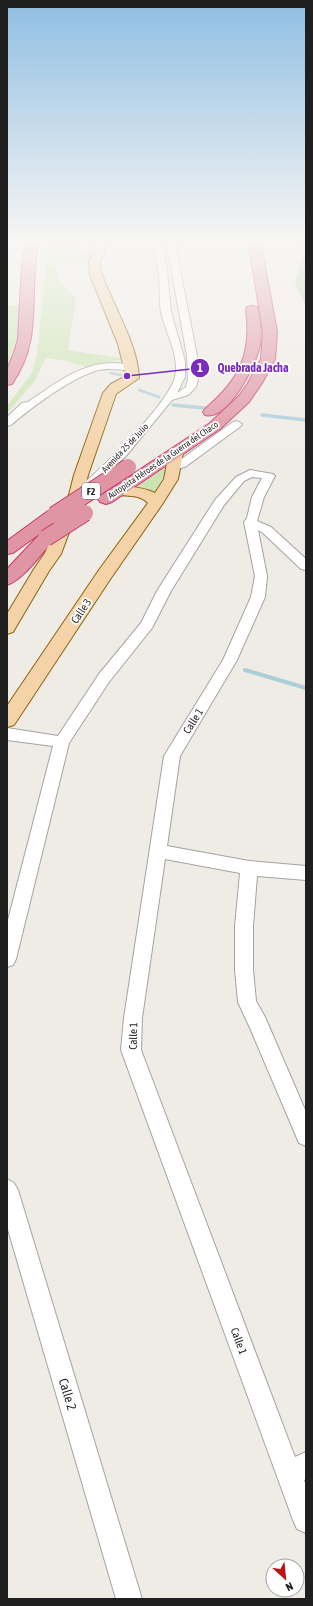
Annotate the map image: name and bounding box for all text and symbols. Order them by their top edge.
callout: Quebrada Jacha [190,356,297,380]
text: 1 [197,361,203,375]
text: Quebrada Jacha [218,361,289,375]
street label: Autopista Héroes de la Guerra del Chaco [106,419,220,501]
street label: Avenida 25 de Julio [100,421,150,475]
road number: F2 [82,483,100,499]
street label: Calle 3 [68,596,94,626]
street label: Calle 1 [181,706,205,736]
street label: Calle 1 [127,1022,139,1050]
street label: Calle 1 [229,1326,249,1356]
street label: Calle 2 [56,1376,79,1412]
north arrow [265,1558,305,1598]
text: N [284,1580,295,1594]

